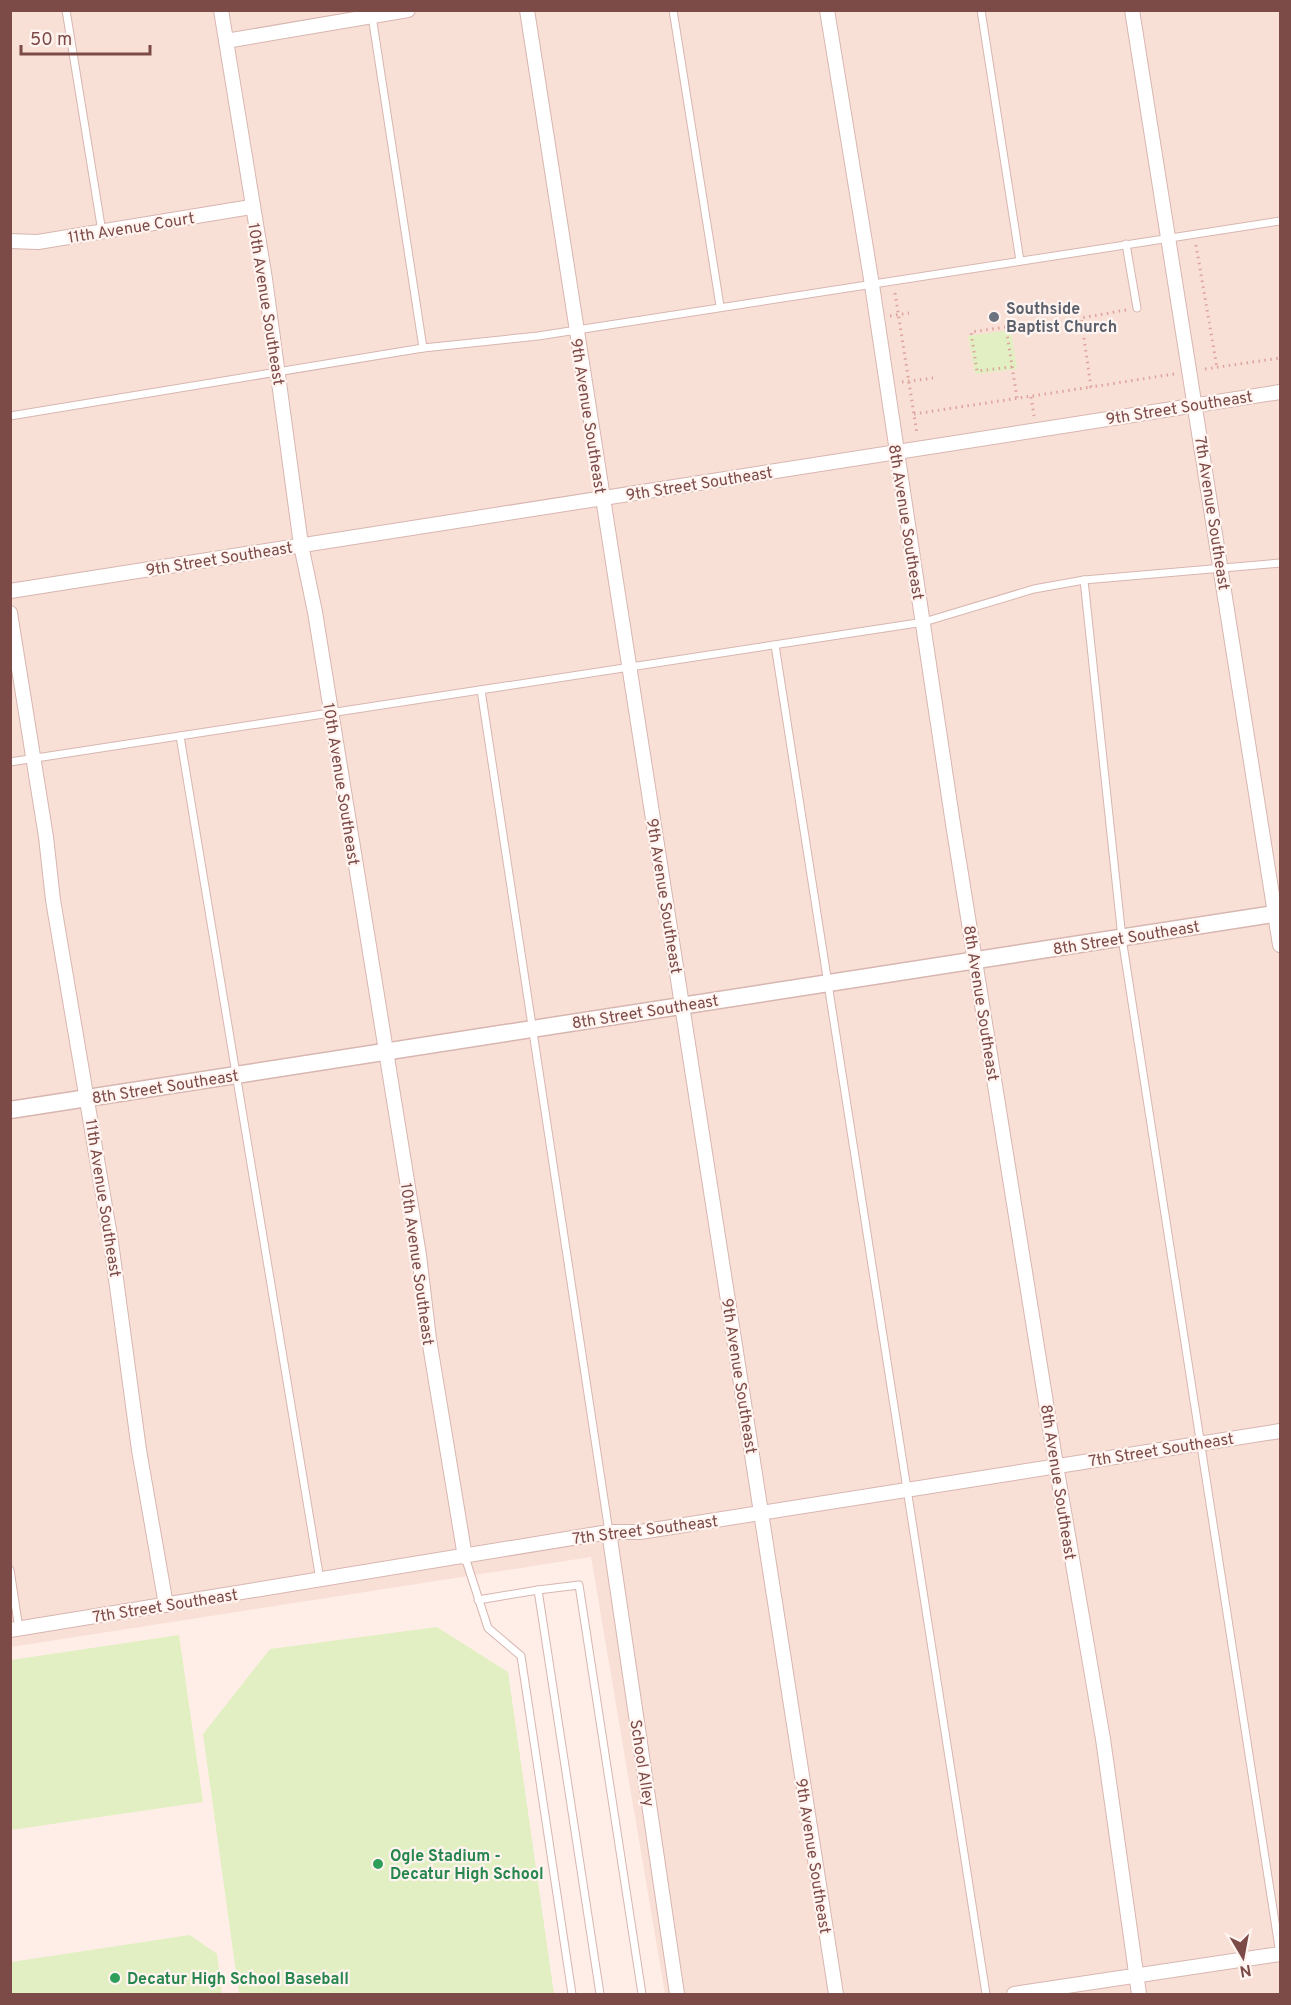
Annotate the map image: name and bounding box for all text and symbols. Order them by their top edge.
scale bar [21,18,150,56]
text: 50 m [30,29,72,52]
street label: 11th Avenue Court [67,209,196,249]
street label: 10th Avenue Southeast [242,222,288,387]
place label: Southside Baptist Church [1006,300,1117,338]
marker: Southside Baptist Church [987,310,1001,324]
street label: 9th Avenue Southeast [565,337,609,496]
street label: 9th Street Southeast [1104,387,1254,430]
street label: 7th Avenue Southeast [1189,435,1233,592]
street label: 8th Avenue Southeast [883,443,927,601]
street label: 9th Street Southeast [624,463,774,506]
street label: 9th Street Southeast [144,538,294,581]
street label: 10th Avenue Southeast [317,702,363,867]
street label: 9th Avenue Southeast [641,817,685,976]
street label: 8th Street Southeast [1051,917,1201,960]
street label: 8th Avenue Southeast [958,924,1002,1082]
street label: 8th Street Southeast [570,991,720,1034]
street label: 8th Street Southeast [90,1066,240,1109]
street label: 11th Avenue Southeast [80,1118,124,1279]
street label: 10th Avenue Southeast [395,1182,437,1347]
street label: 9th Avenue Southeast [716,1297,760,1456]
street label: 8th Avenue Southeast [1035,1403,1079,1561]
street label: 7th Street Southeast [1087,1430,1235,1472]
street label: 7th Street Southeast [571,1512,719,1550]
street label: 7th Street Southeast [91,1586,239,1628]
street label: School Alley [624,1718,658,1808]
street label: 9th Avenue Southeast [790,1777,834,1936]
place label: Ogle Stadium - Decatur High School [390,1847,544,1885]
marker: Ogle Stadium - Decatur High School [371,1857,385,1871]
north arrow [1213,1927,1273,1987]
text: N [1238,1959,1253,1981]
place label: Decatur High School Baseball [127,1970,349,1990]
marker: Decatur High School Baseball [108,1971,122,1985]

